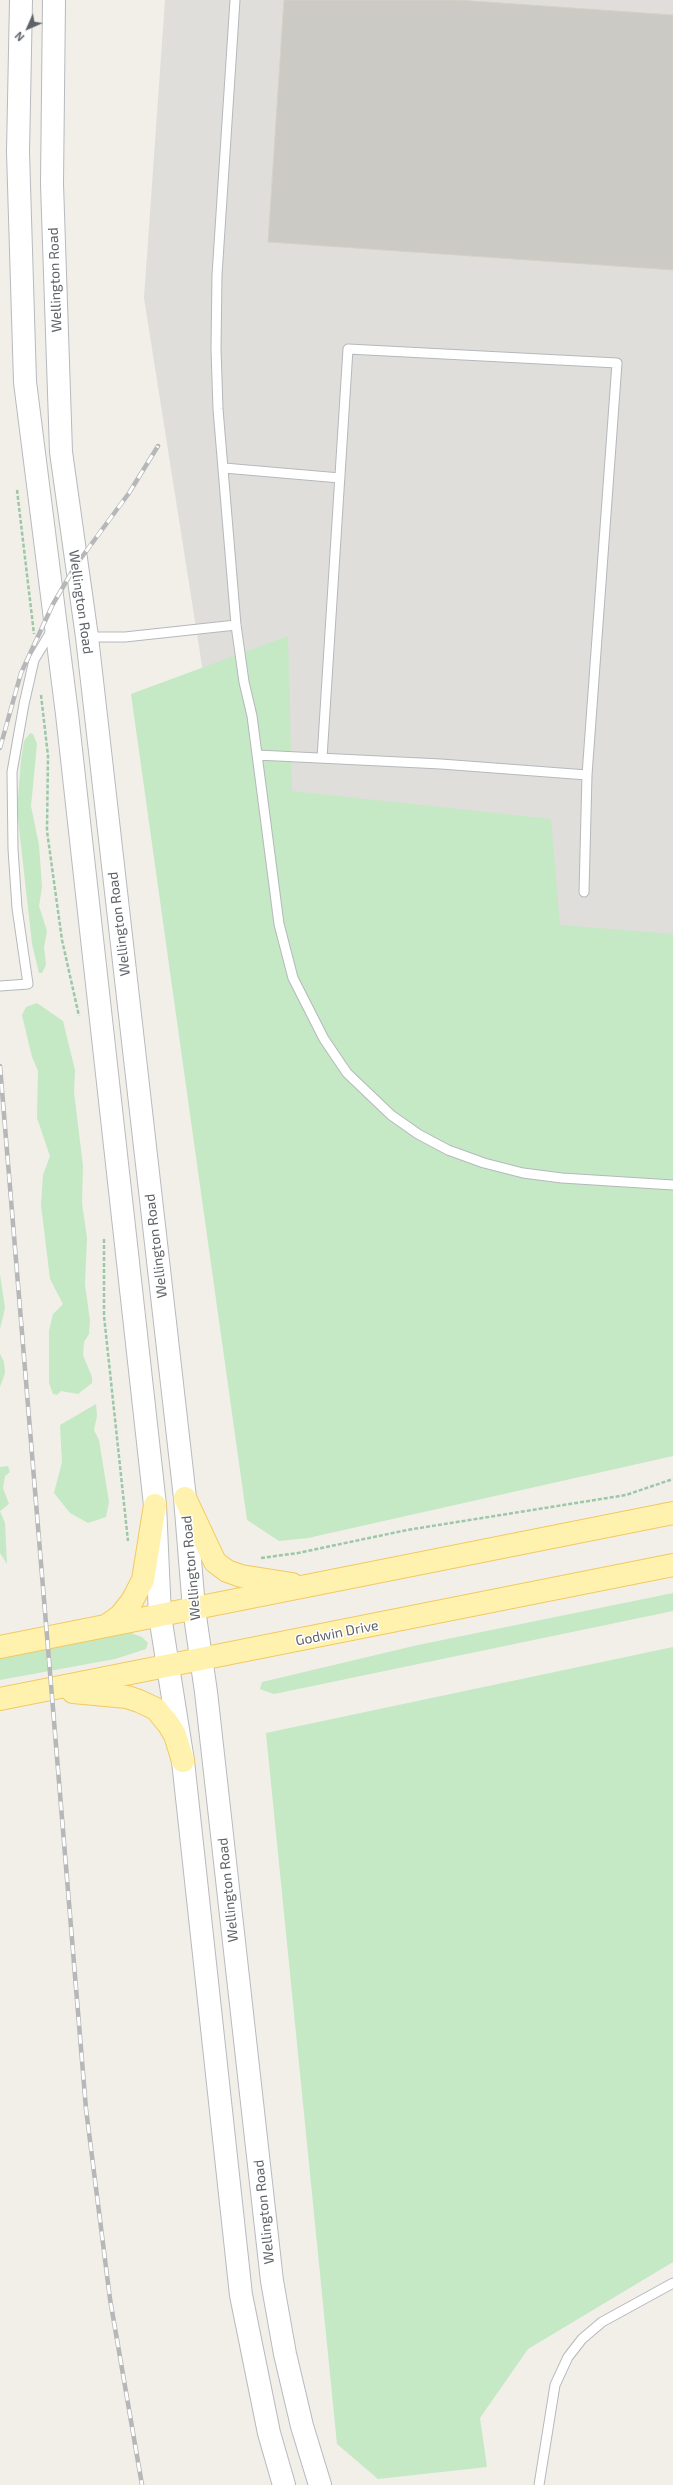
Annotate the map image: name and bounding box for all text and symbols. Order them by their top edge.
north arrow [8,8,48,48]
text: N [12,29,27,44]
street label: Wellington Road [45,227,65,333]
street label: Wellington Road [65,549,97,655]
street label: Wellington Road [104,871,134,977]
street label: Wellington Road [141,1193,171,1299]
street label: Wellington Road [178,1515,204,1621]
street label: Godwin Drive [294,1617,380,1649]
street label: Wellington Road [214,1837,242,1943]
street label: Wellington Road [250,2159,278,2265]

